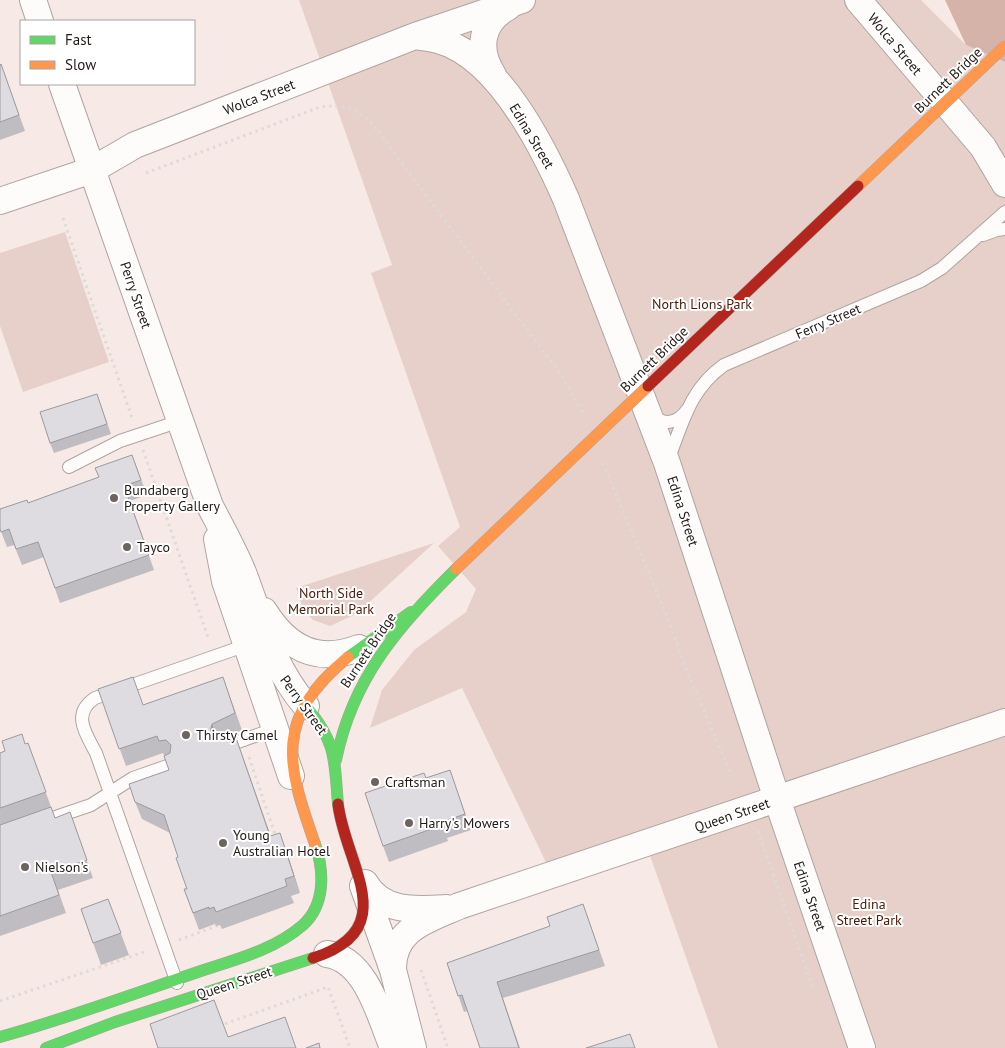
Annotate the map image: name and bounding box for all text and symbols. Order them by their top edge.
street label: Wolca Street [864,9,926,79]
legend [20,20,195,85]
text: Fast [65,30,92,49]
street label: Burnett Bridge [910,43,986,117]
text: Slow [65,55,96,74]
street label: Wolca Street [221,75,298,119]
street label: Edina Street [506,100,559,172]
street label: Perry Street [116,259,156,331]
park label: North Lions Park [652,295,752,313]
street label: Ferry Street [793,299,864,343]
street label: Burnett Bridge [616,322,692,396]
street label: Edina Street [663,474,703,549]
place label: Bundaberg Property Gallery [124,481,221,515]
marker: Bundaberg Property Gallery [108,492,120,504]
place label: Tayco [137,538,170,556]
marker: Tayco [121,541,133,553]
park label: North Side Memorial Park [288,584,374,618]
street label: Burnett Bridge [336,609,400,691]
street label: Perry Street [276,672,332,739]
place label: Thirsty Camel [196,726,278,744]
marker: Thirsty Camel [180,729,192,741]
place label: Craftsman [385,773,445,791]
marker: Craftsman [369,776,381,788]
street label: Queen Street [692,794,772,836]
place label: Harry's Mowers [419,814,510,832]
marker: Harry's Mowers [403,817,415,829]
place label: Young Australian Hotel [233,826,330,860]
marker: Young Australian Hotel [217,837,229,849]
place label: Nielson's [35,858,89,876]
street label: Edina Street [790,859,830,934]
marker: Nielson's [19,861,31,873]
park label: Edina Street Park [836,895,902,929]
street label: Queen Street [194,962,274,1004]

